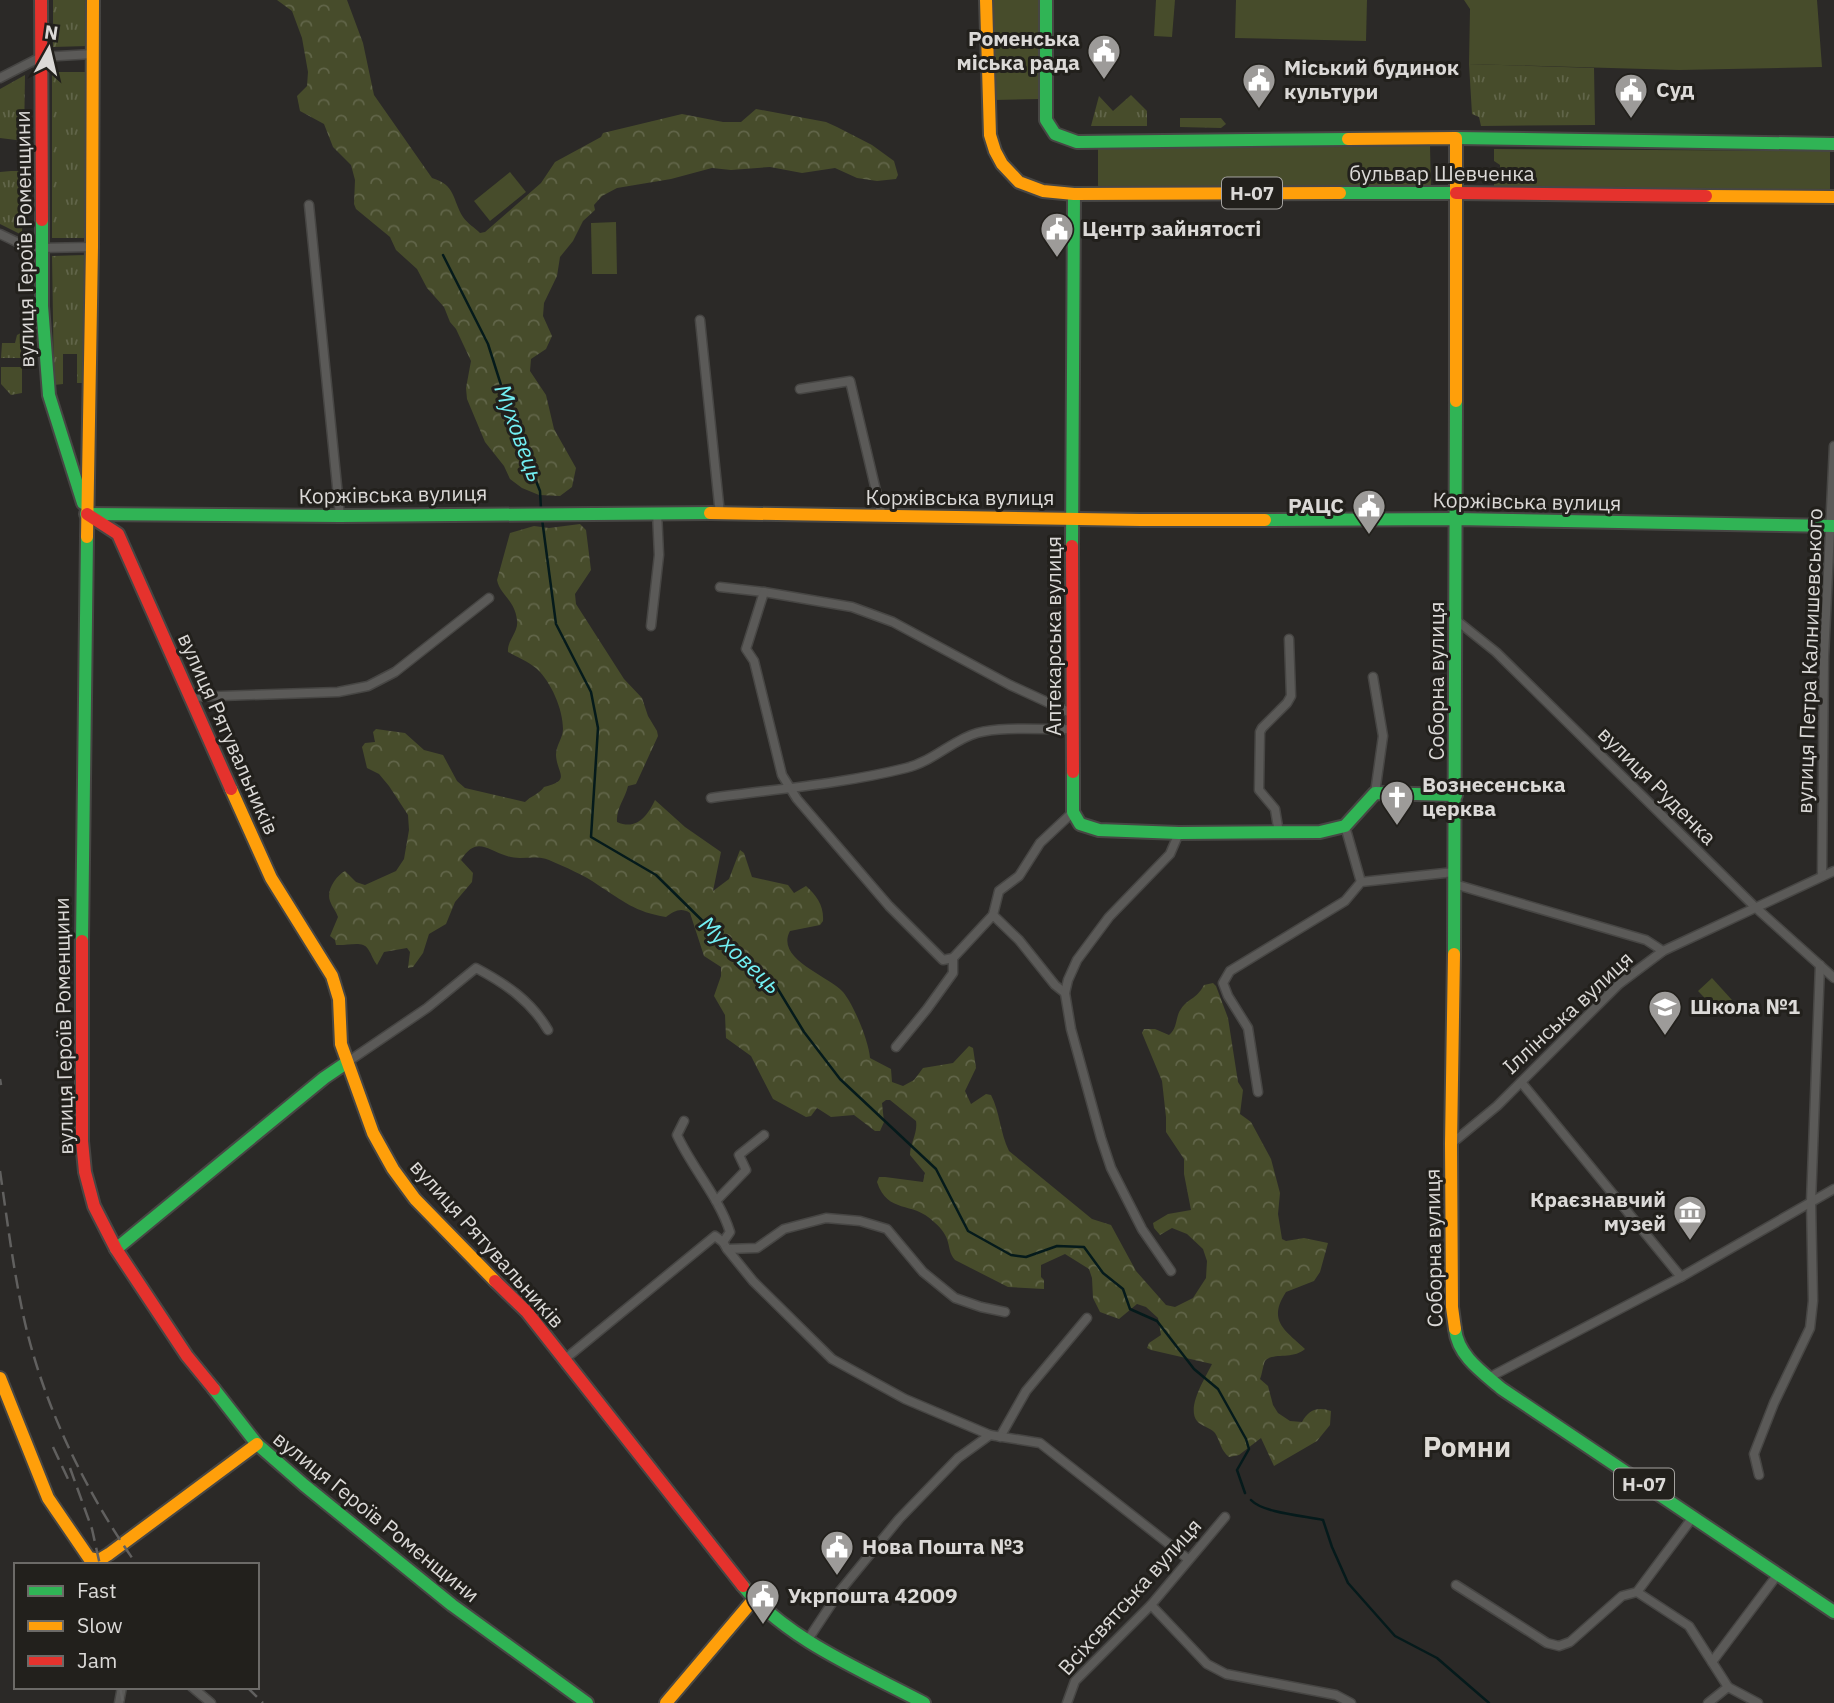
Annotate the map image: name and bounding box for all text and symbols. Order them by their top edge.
north arrow [14,14,84,84]
text: N [43,19,60,45]
place label: Роменська міська рада [956,24,1080,76]
public building icon: Роменська міська рада [1085,32,1123,81]
place label: Міський будинок культури [1284,53,1459,105]
public building icon: Міський будинок культури [1240,61,1278,110]
public building icon: Суд [1612,71,1650,120]
place label: Суд [1656,75,1694,103]
street label: вулиця Героїв Роменщини [8,110,40,368]
street label: бульвар Шевченка [1349,159,1535,187]
road number: Н-07 [1222,178,1282,209]
public building icon: Центр зайнятості [1038,210,1076,259]
place label: Центр зайнятості [1082,214,1261,242]
water label: Муховець [488,380,551,485]
street label: Коржівська вулиця [298,478,488,510]
street label: Коржівська вулиця [866,483,1054,511]
street label: Коржівська вулиця [1432,485,1622,517]
public building icon: РАЦС [1350,487,1388,536]
place label: РАЦС [1288,491,1344,519]
street label: вулиця Петра Калнишевського [1790,508,1828,814]
street label: Аптекарська вулиця [1039,536,1067,736]
street label: Соборна вулиця [1422,602,1450,760]
street label: вулиця Рятувальників [172,628,286,839]
street label: вулиця Руденка [1592,720,1723,851]
place label: Вознесенська церква [1422,770,1566,822]
church icon: Вознесенська церква [1378,778,1416,827]
street label: вулиця Героїв Роменщини [47,897,79,1155]
water label: Муховець [693,909,788,1000]
street label: Іллінська вулиця [1496,945,1639,1080]
school or university icon: Школа №1 [1646,988,1684,1037]
place label: Школа №1 [1690,992,1800,1020]
street label: вулиця Рятувальників [404,1153,571,1334]
street label: Соборна вулиця [1418,1168,1448,1328]
place label: Краєзнавчий музей [1530,1185,1666,1237]
museum icon: Краєзнавчий музей [1671,1193,1709,1242]
street label: вулиця Героїв Роменщини [268,1424,485,1608]
district label: Ромни [1423,1428,1511,1465]
road number: Н-07 [1614,1468,1674,1500]
street label: Всіхсвятська вулиця [1051,1512,1207,1681]
public building icon: Нова Пошта №3 [818,1528,856,1577]
place label: Нова Пошта №3 [862,1532,1025,1560]
legend [14,1563,259,1689]
text: Fast [77,1576,117,1604]
public building icon: Укрпошта 42009 [744,1577,782,1626]
place label: Укрпошта 42009 [788,1581,958,1609]
text: Slow [77,1611,123,1639]
text: Jam [77,1646,117,1674]

